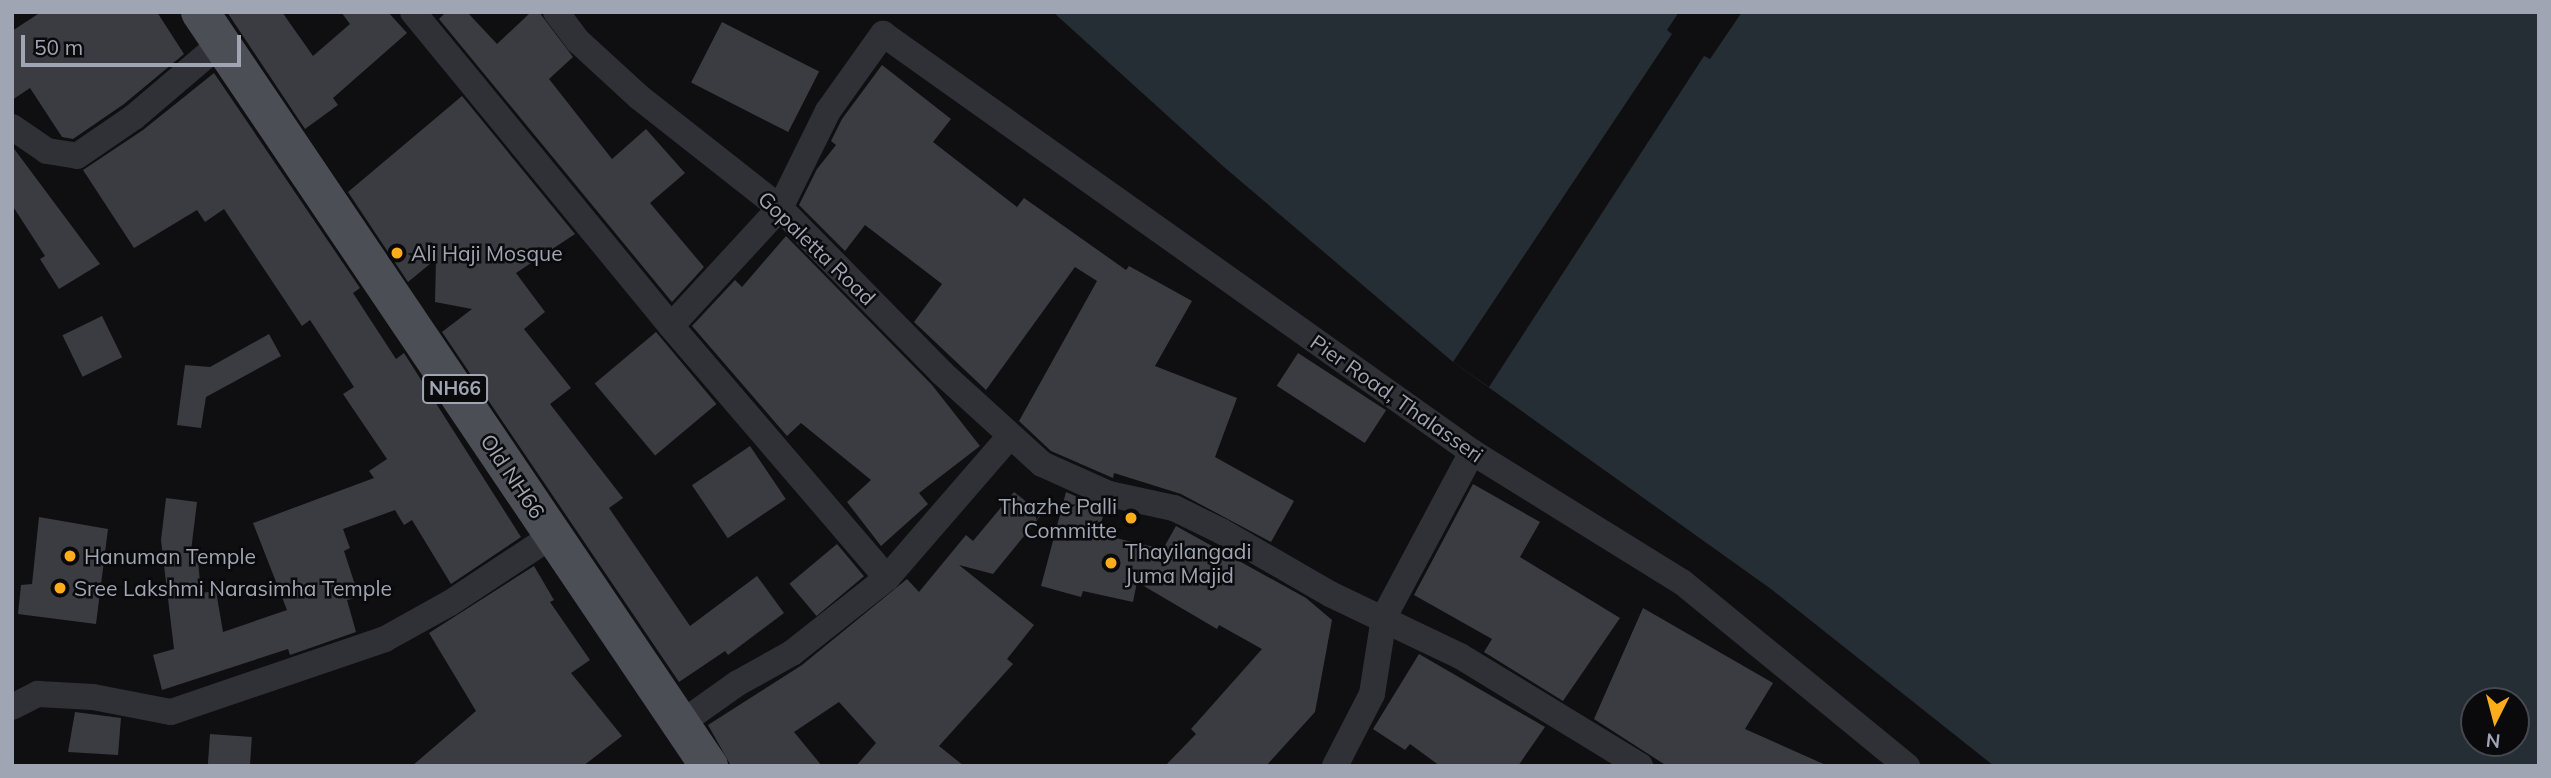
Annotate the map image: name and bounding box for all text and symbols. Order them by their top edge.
scale bar [24,21,245,65]
text: 50 m [34,34,83,60]
street label: Gopaletta Road [753,186,881,310]
place label: Ali Haji Mosque [411,240,563,266]
marker: Ali Haji Mosque [389,245,405,261]
street label: Pier Road, Thalasseri [1306,329,1488,467]
road number: NH66 [422,374,488,404]
street label: Old NH66 [476,429,550,523]
place label: Thazhe Palli Committe [999,493,1117,543]
marker: Thazhe Palli Committe [1123,510,1139,526]
place label: Thayilangadi Juma Majid [1125,538,1251,588]
place label: Hanuman Temple [84,543,256,569]
marker: Hanuman Temple [62,548,78,564]
marker: Thayilangadi Juma Majid [1103,555,1119,571]
place label: Sree Lakshmi Narasimha Temple [74,575,392,601]
marker: Sree Lakshmi Narasimha Temple [52,580,68,596]
north arrow [2460,687,2530,757]
text: N [2485,728,2501,754]

